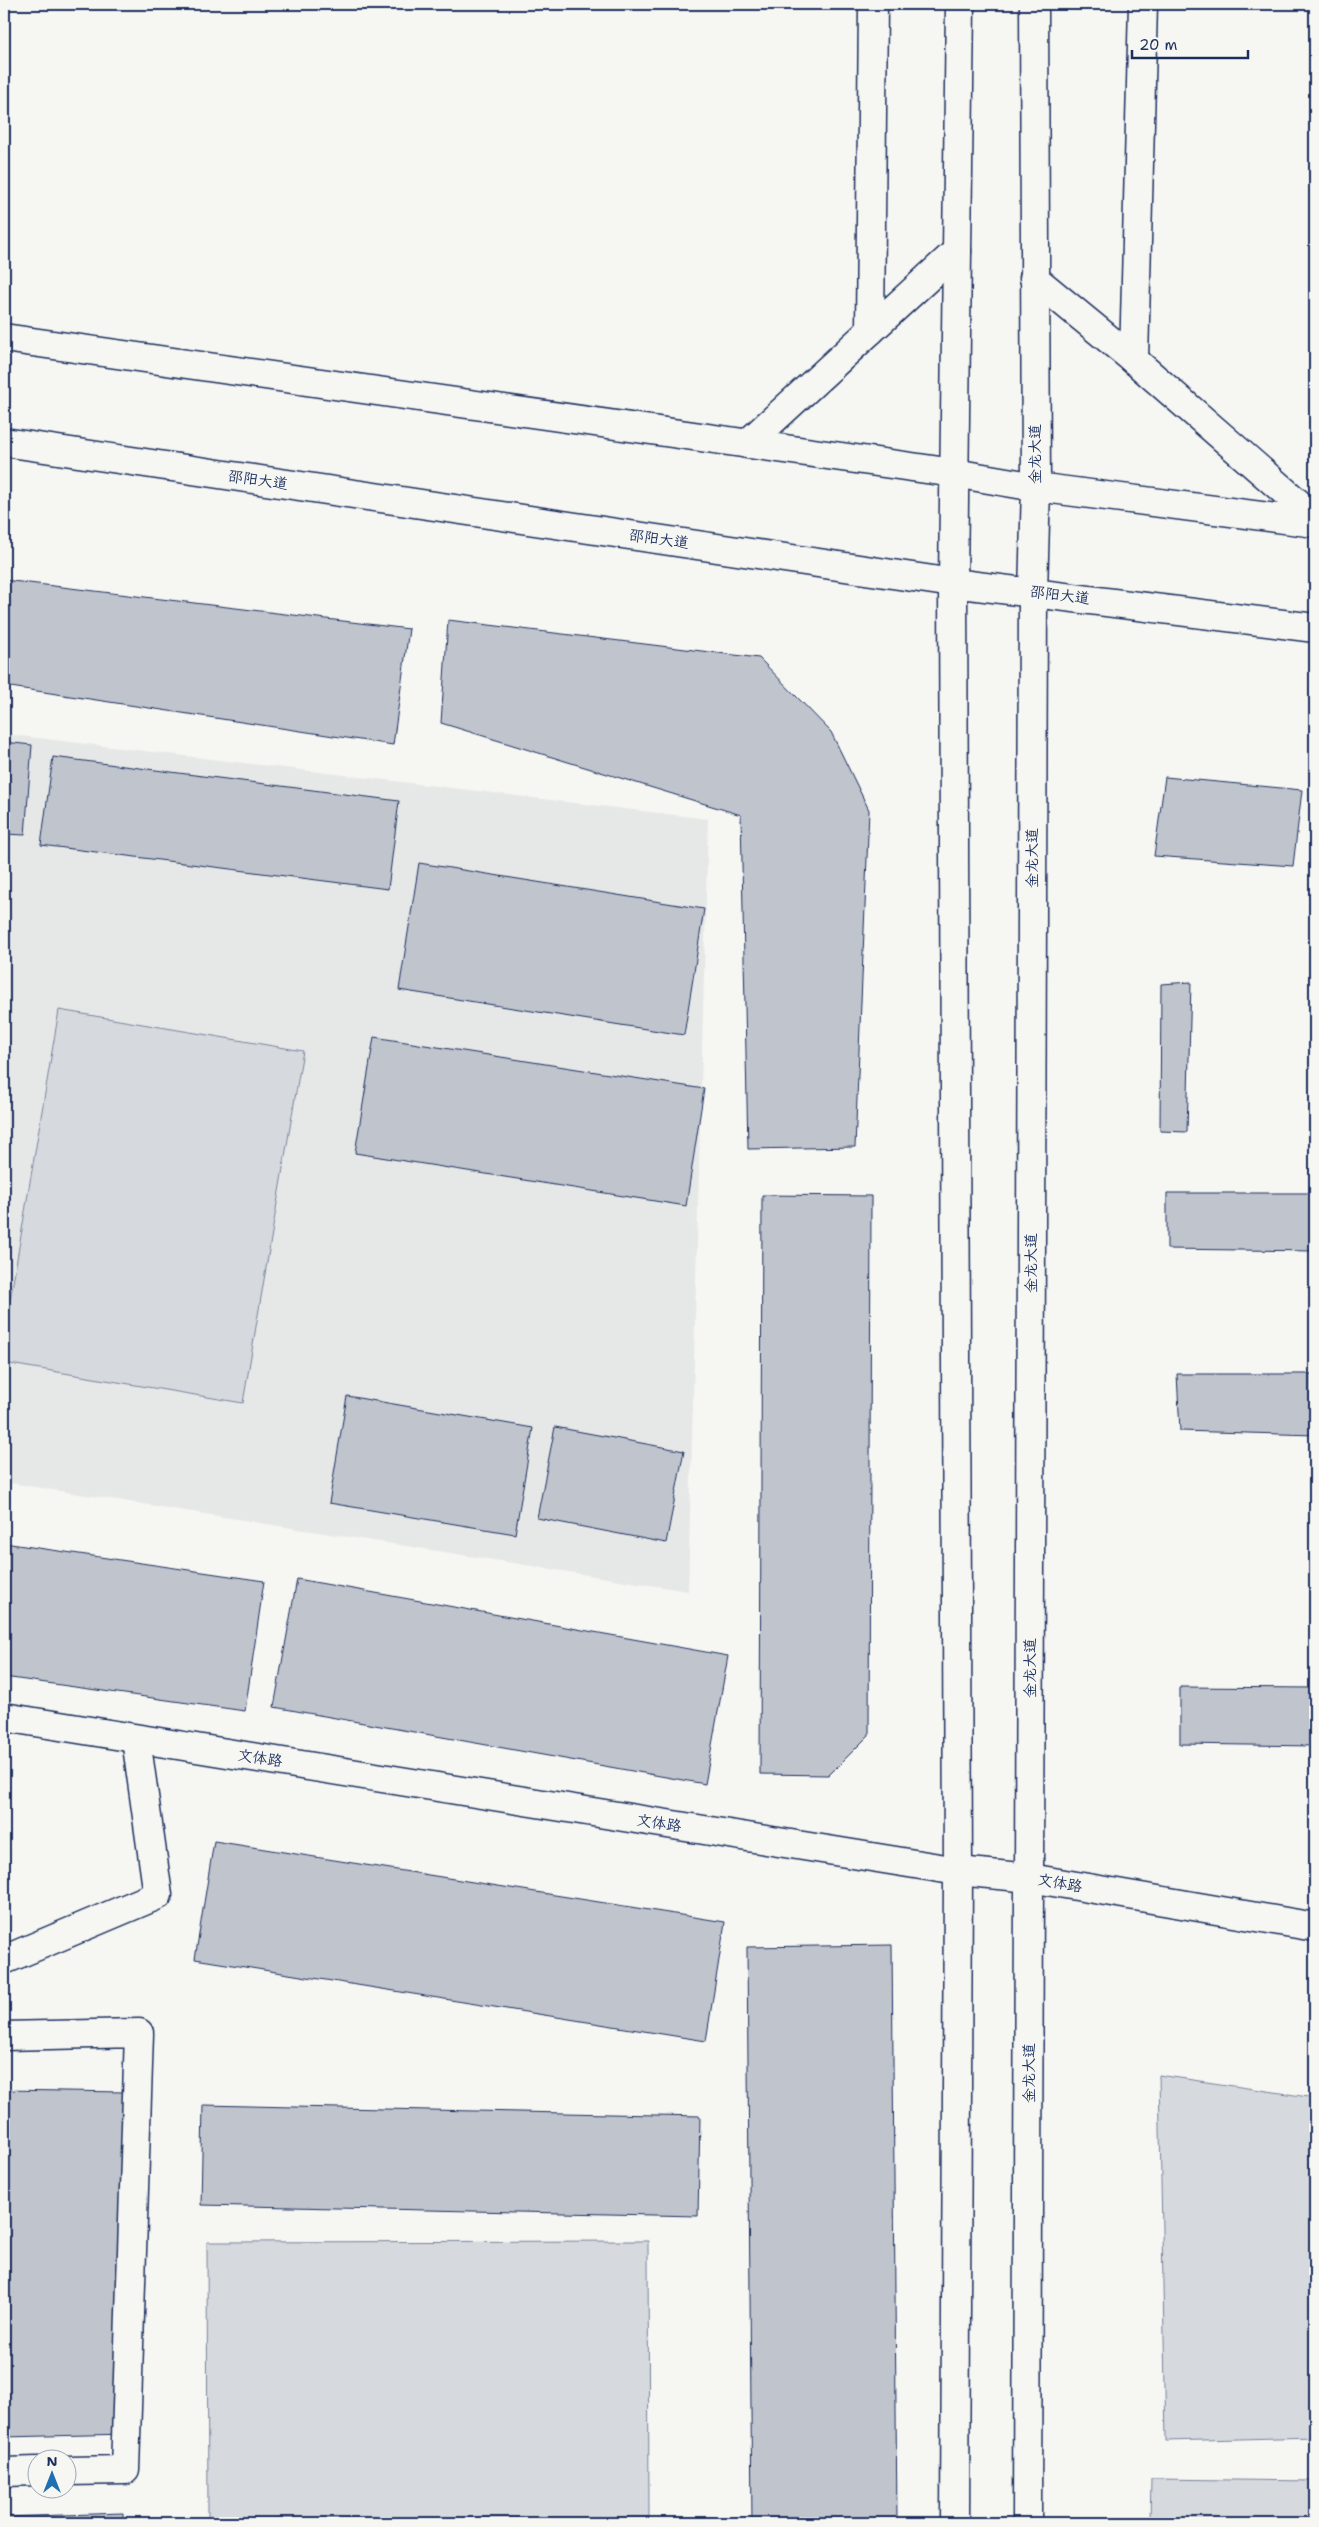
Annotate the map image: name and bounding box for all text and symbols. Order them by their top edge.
scale bar [1132,28,1248,60]
text: 20 m [1139,35,1178,55]
street label: 金龙大道 [1025,424,1045,484]
street label: 邵阳大道 [227,466,289,494]
street label: 邵阳大道 [628,525,690,553]
street label: 邵阳大道 [1029,581,1091,609]
street label: 金龙大道 [1022,828,1042,888]
street label: 金龙大道 [1021,1233,1041,1293]
street label: 金龙大道 [1020,1638,1040,1698]
street label: 文体路 [236,1745,284,1771]
street label: 文体路 [635,1810,683,1836]
street label: 文体路 [1036,1869,1084,1897]
street label: 金龙大道 [1019,2043,1039,2103]
north arrow [28,2450,78,2500]
text: N [46,2452,58,2470]

